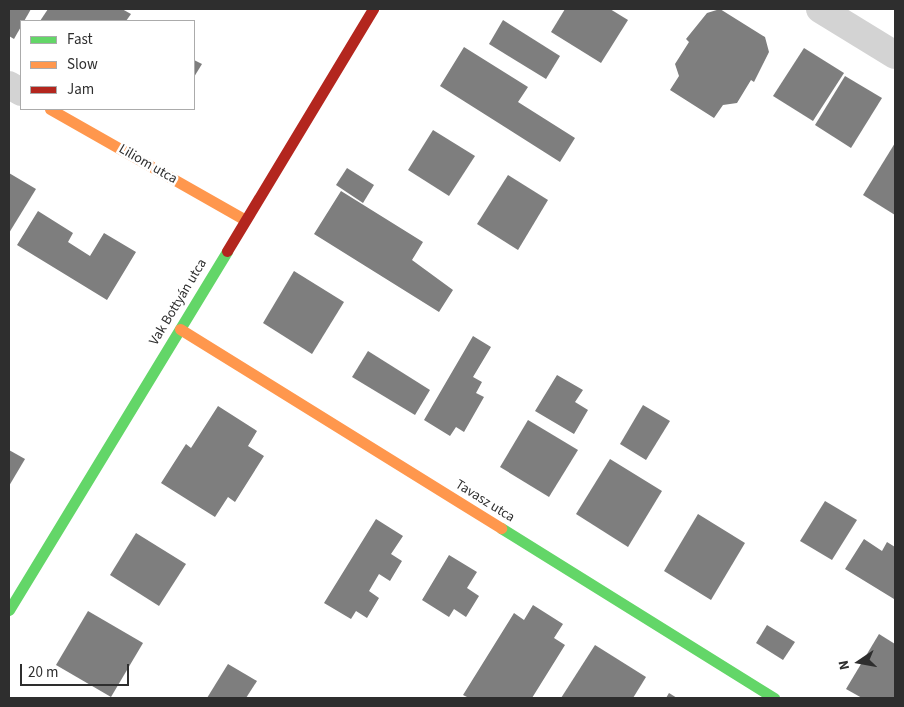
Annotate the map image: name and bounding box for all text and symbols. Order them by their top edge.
legend [20,20,195,110]
text: Fast [67,29,93,50]
text: Slow [67,54,98,75]
text: Jam [67,79,94,100]
street label: Liliom utca [116,141,180,187]
street label: Vak Bottyán utca [146,256,210,348]
street label: Tavasz utca [452,476,518,526]
north arrow [834,637,884,687]
scale bar [22,654,131,686]
text: N [834,658,855,672]
text: 20 m [28,662,58,683]

